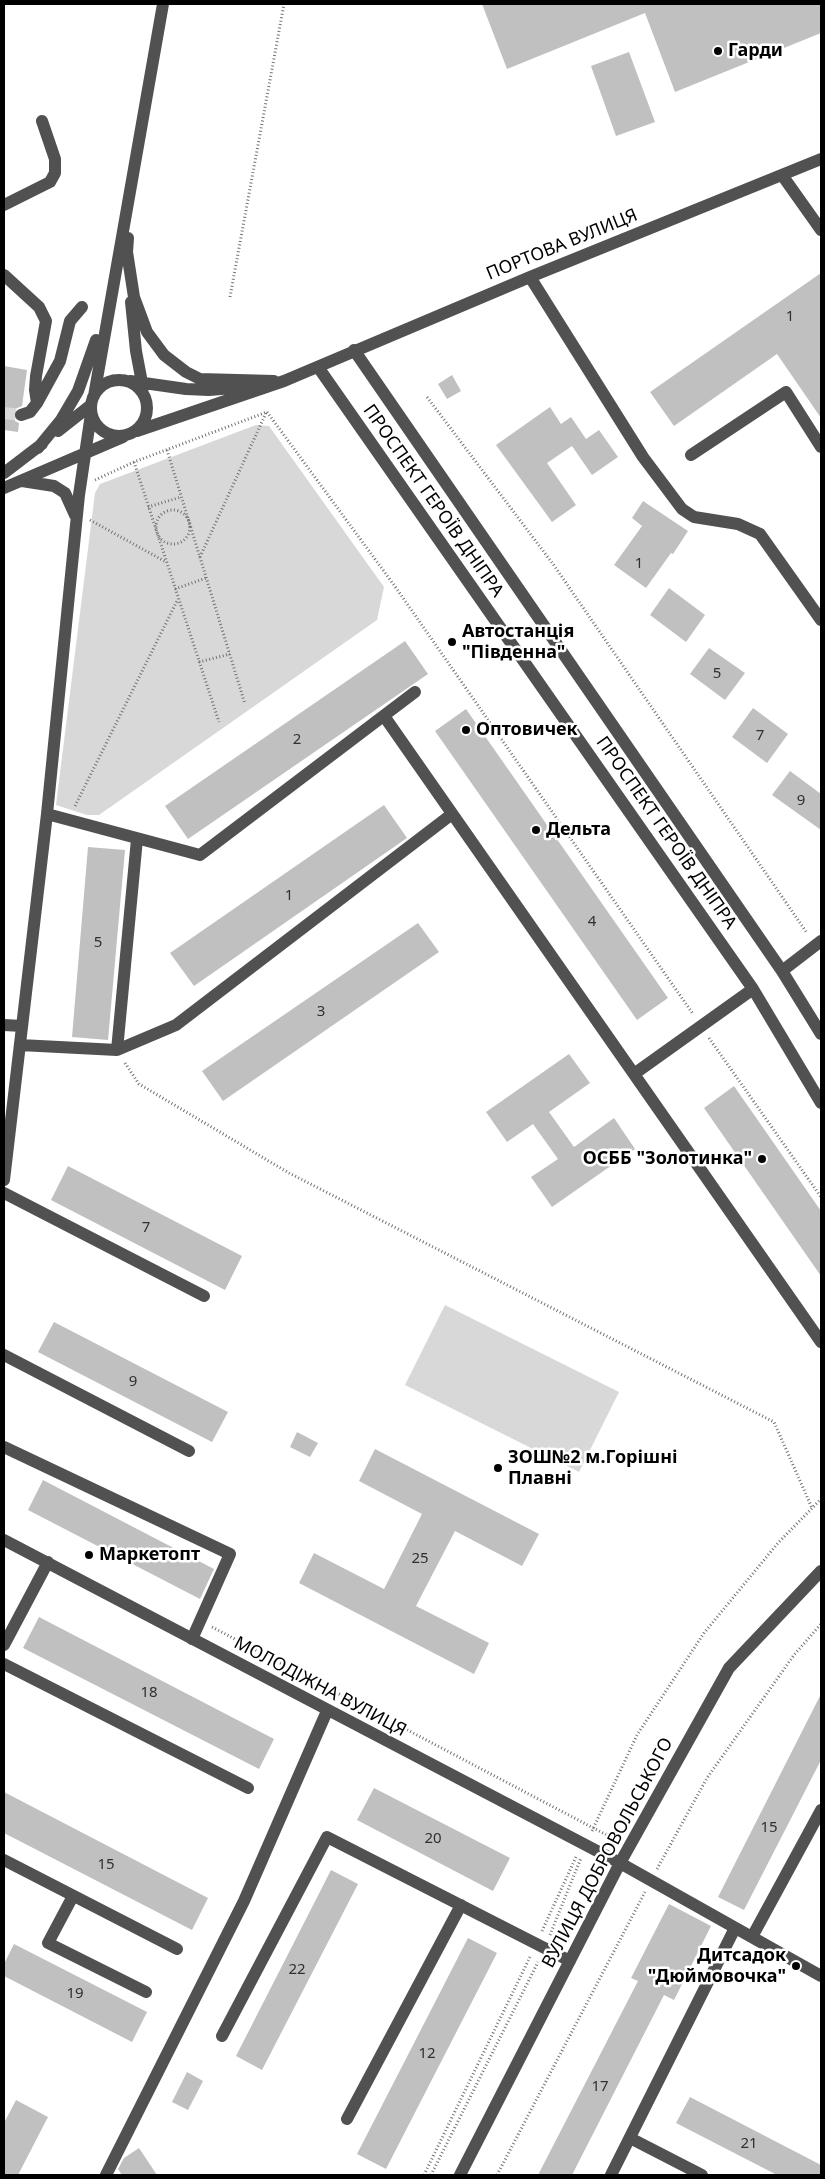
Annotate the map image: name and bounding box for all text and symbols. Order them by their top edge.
place label: Гарди [728,40,783,62]
marker: Гарди [712,45,724,57]
street label: ПОРТОВА ВУЛИЦЯ [483,205,641,285]
house number: 1 [786,308,794,326]
street label: ПРОСПЕКТ ГЕРОЇВ ДНІПРА [358,401,508,601]
house number: 1 [635,555,643,573]
place label: Автостанція "Південна" [462,621,574,664]
marker: Автостанція "Південна" [446,636,458,648]
house number: 5 [713,665,721,683]
place label: Оптовичек [476,719,578,741]
marker: Оптовичек [460,724,472,736]
house number: 7 [756,727,764,745]
house number: 2 [293,731,301,749]
street label: ПРОСПЕКТ ГЕРОЇВ ДНІПРА [591,733,741,933]
house number: 9 [797,792,805,810]
place label: Дельта [546,819,611,841]
marker: Дельта [530,824,542,836]
house number: 1 [285,887,293,905]
house number: 4 [588,913,596,931]
house number: 5 [94,934,102,952]
house number: 3 [317,1003,325,1021]
place label: ОСББ "Золотинка" [583,1148,752,1170]
marker: ОСББ "Золотинка" [756,1153,768,1165]
house number: 7 [142,1219,150,1237]
house number: 9 [129,1373,137,1391]
place label: ЗОШ№2 м.Горішні Плавні [508,1447,678,1490]
marker: ЗОШ№2 м.Горішні Плавні [492,1462,504,1474]
place label: Маркетопт [99,1544,200,1566]
marker: Маркетопт [83,1549,95,1561]
house number: 25 [411,1550,429,1568]
street label: МОЛОДІЖНА ВУЛИЦЯ [230,1632,410,1742]
house number: 18 [140,1684,158,1702]
street label: ВУЛИЦЯ ДОБРОВОЛЬСЬКОГО [538,1734,678,1972]
house number: 15 [760,1819,778,1837]
house number: 20 [424,1830,442,1848]
house number: 15 [97,1856,115,1874]
place label: Дитсадок "Дюймовочка" [648,1945,786,1988]
marker: Дитсадок "Дюймовочка" [790,1960,802,1972]
house number: 22 [288,1961,306,1979]
house number: 19 [66,1985,84,2003]
house number: 12 [418,2045,436,2063]
house number: 17 [591,2078,609,2096]
house number: 21 [740,2135,758,2153]

